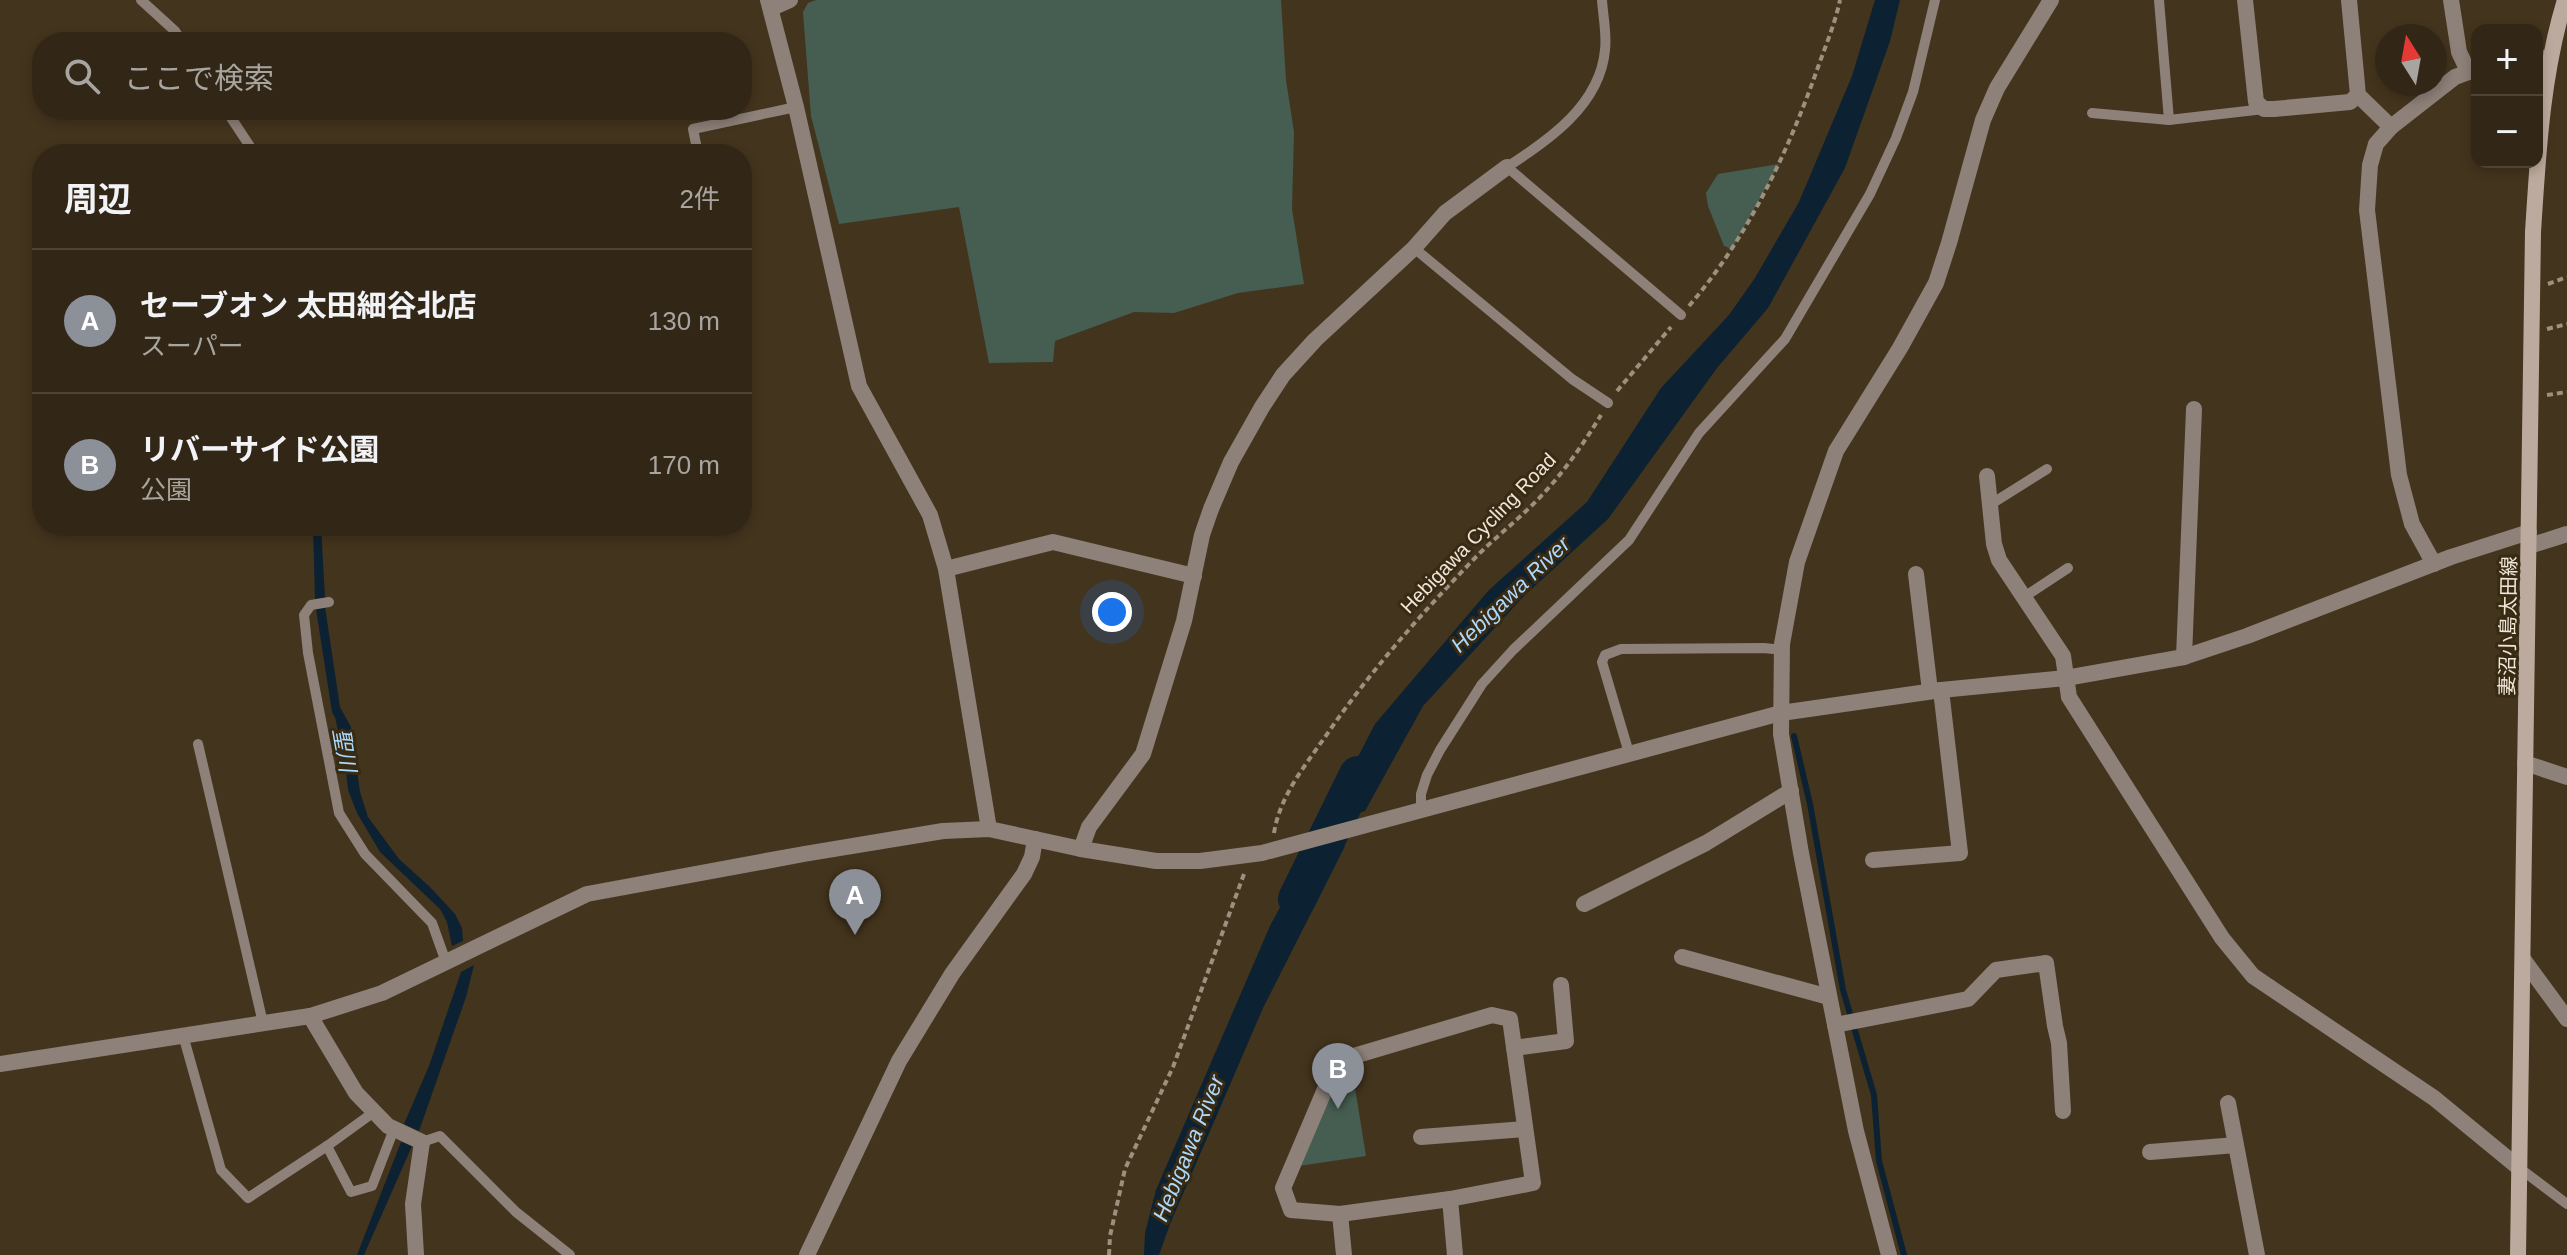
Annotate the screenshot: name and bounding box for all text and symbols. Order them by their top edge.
north arrow [2375,24,2447,96]
map controls [2471,24,2543,168]
button: + [2471,24,2543,96]
search box [32,32,752,120]
icon: search [60,54,104,98]
text: ここで検索 [124,62,274,95]
button: − [2471,96,2543,168]
text: 周辺 [64,180,132,218]
text: 2件 [680,184,720,214]
text: セーブオン 太田細谷北店 [140,289,477,322]
text: A [81,306,99,336]
text: 130 m [648,306,720,336]
text: スーパー [140,331,244,361]
text: リバーサイド公園 [140,433,379,466]
street label: Hebigawa Cycling Road [1396,449,1560,617]
text: B [81,450,99,480]
text: 170 m [648,450,720,480]
text: 公園 [140,475,192,505]
water label: Hebigawa River [1446,530,1576,657]
street label: 妻沼小島太田線 [2496,556,2520,696]
your location [1092,592,1132,632]
water label: 聖川 [328,726,361,776]
pin: A [829,869,881,935]
pin: B [1312,1043,1364,1109]
water label: Hebigawa River [1148,1070,1230,1225]

